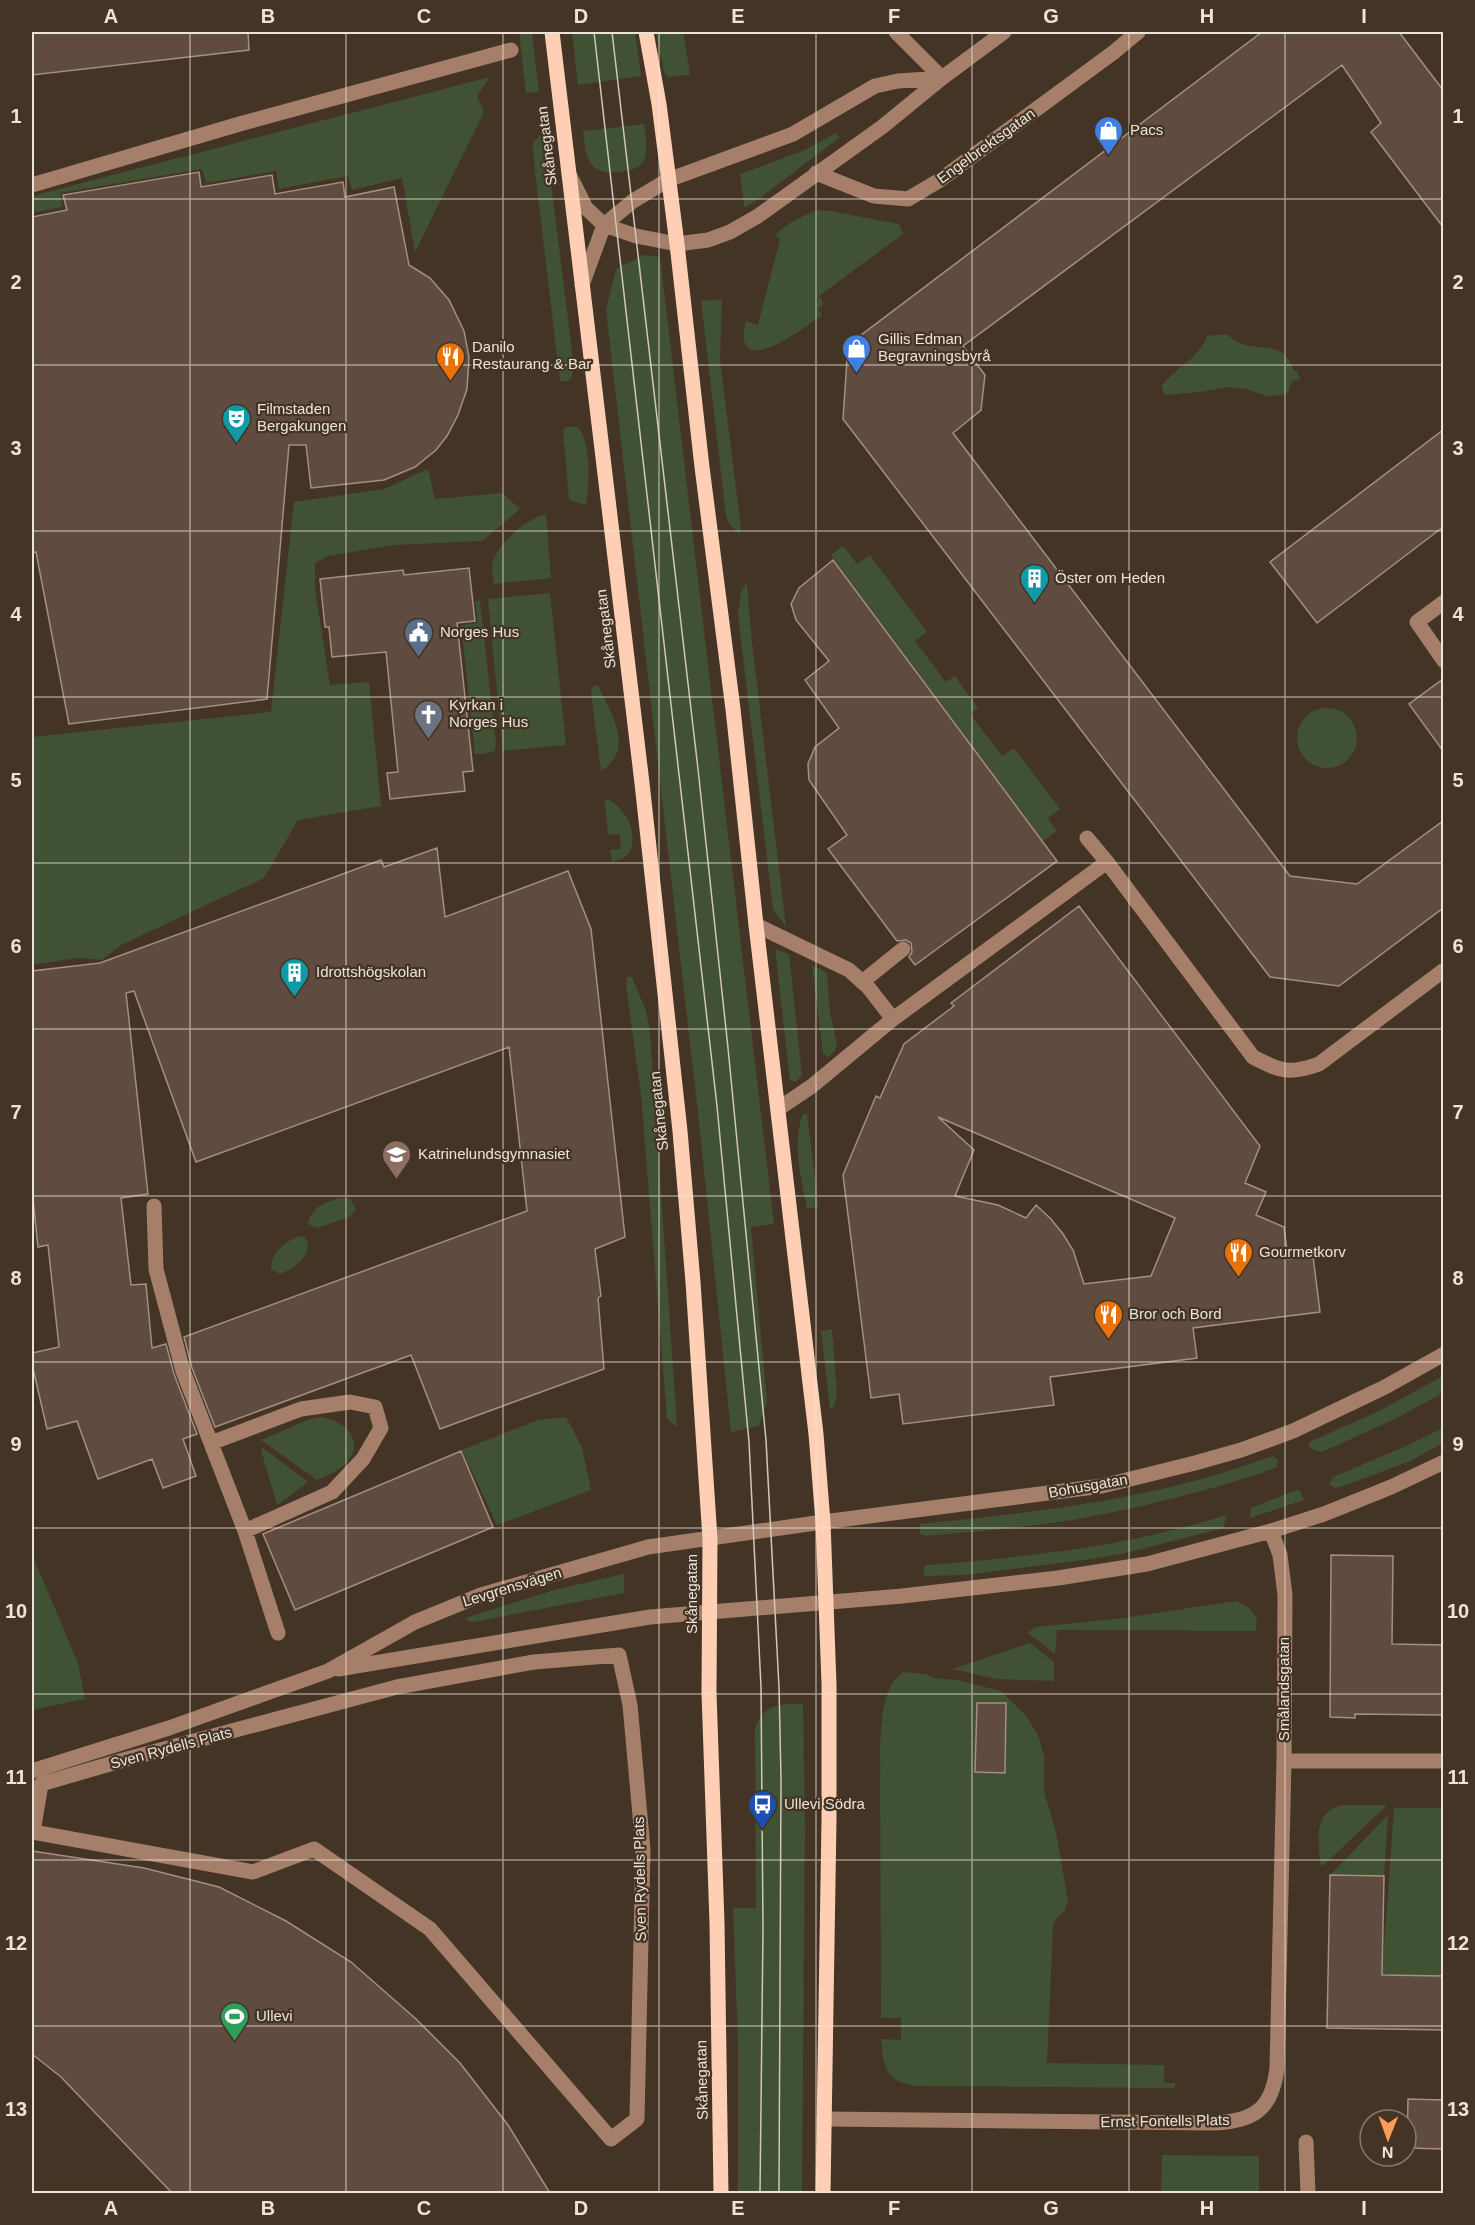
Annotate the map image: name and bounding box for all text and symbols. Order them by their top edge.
text: A [104,5,118,27]
text: B [261,5,275,27]
text: C [417,5,431,27]
text: D [574,5,588,27]
text: E [731,5,745,27]
text: F [888,5,900,27]
text: G [1043,5,1059,27]
text: H [1200,5,1214,27]
text: I [1361,5,1367,27]
street label: Engelbrektsgatan [933,104,1038,187]
text: 1 [10,105,22,127]
street label: Skånegatan [533,105,560,187]
text: 1 [1452,105,1464,127]
shop icon: Pacs [1093,114,1125,156]
place label: Pacs [1130,121,1163,138]
text: 2 [10,271,22,293]
text: 2 [1452,271,1464,293]
place label: Gillis Edman Begravningsbyrå [878,330,991,364]
shop icon: Gillis Edman Begravningsbyrå [841,332,873,374]
place label: Danilo Restaurang & Bar [472,338,591,372]
restaurant icon: Danilo Restaurang & Bar [435,340,467,382]
place label: Filmstaden Bergakungen [257,400,346,434]
theatre icon: Filmstaden Bergakungen [220,402,252,444]
text: 3 [10,437,22,459]
text: 3 [1452,437,1464,459]
building icon: Öster om Heden [1018,562,1050,604]
place label: Öster om Heden [1055,569,1165,586]
street label: Skånegatan [592,588,619,670]
text: 4 [10,603,22,625]
text: 4 [1452,603,1464,625]
public building icon: Norges Hus [403,616,435,658]
place label: Norges Hus [440,623,519,640]
place label: Kyrkan i Norges Hus [449,696,528,730]
church icon: Kyrkan i Norges Hus [412,698,444,740]
text: 5 [10,769,22,791]
text: 5 [1452,769,1464,791]
text: 6 [10,935,22,957]
text: 6 [1452,935,1464,957]
building icon: Idrottshögskolan [279,956,311,998]
place label: Idrottshögskolan [316,963,426,980]
street label: Skånegatan [646,1070,671,1152]
text: 7 [10,1101,22,1123]
text: 7 [1452,1101,1464,1123]
school or university icon: Katrinelundsgymnasiet [381,1138,413,1180]
place label: Katrinelundsgymnasiet [418,1145,571,1162]
restaurant icon: Gourmetkorv [1222,1236,1254,1278]
place label: Gourmetkorv [1259,1243,1346,1260]
text: 8 [10,1267,22,1289]
text: 8 [1452,1267,1464,1289]
restaurant icon: Bror och Bord [1092,1298,1124,1340]
place label: Bror och Bord [1129,1305,1222,1322]
text: 9 [10,1433,22,1455]
text: 9 [1452,1433,1464,1455]
street label: Bohusgatan [1047,1470,1129,1501]
street label: Skånegatan [683,1554,700,1634]
street label: Levgrensvägen [460,1563,563,1610]
text: 10 [5,1600,27,1622]
text: 10 [1447,1600,1469,1622]
street label: Smålandsgatan [1275,1637,1292,1741]
street label: Sven Rydells Plats [108,1723,233,1772]
text: 11 [5,1766,27,1788]
text: 11 [1447,1766,1469,1788]
bus stop icon: Ullevi Södra [747,1788,779,1830]
place label: Ullevi Södra [784,1795,866,1812]
street label: Sven Rydells Plats [630,1816,649,1942]
text: 12 [5,1932,27,1954]
text: 12 [1447,1932,1469,1954]
sports icon: Ullevi [219,2000,251,2042]
place label: Ullevi [256,2007,293,2024]
street label: Skånegatan [692,2040,711,2120]
text: 13 [5,2098,27,2120]
text: 13 [1447,2098,1469,2120]
north arrow [1358,2108,1418,2168]
street label: Ernst Fontells Plats [1100,2111,1230,2130]
text: N [1382,2144,1394,2161]
text: A [104,2197,118,2219]
text: B [261,2197,275,2219]
text: C [417,2197,431,2219]
text: D [574,2197,588,2219]
text: E [731,2197,745,2219]
text: F [888,2197,900,2219]
text: G [1043,2197,1059,2219]
text: H [1200,2197,1214,2219]
text: I [1361,2197,1367,2219]

